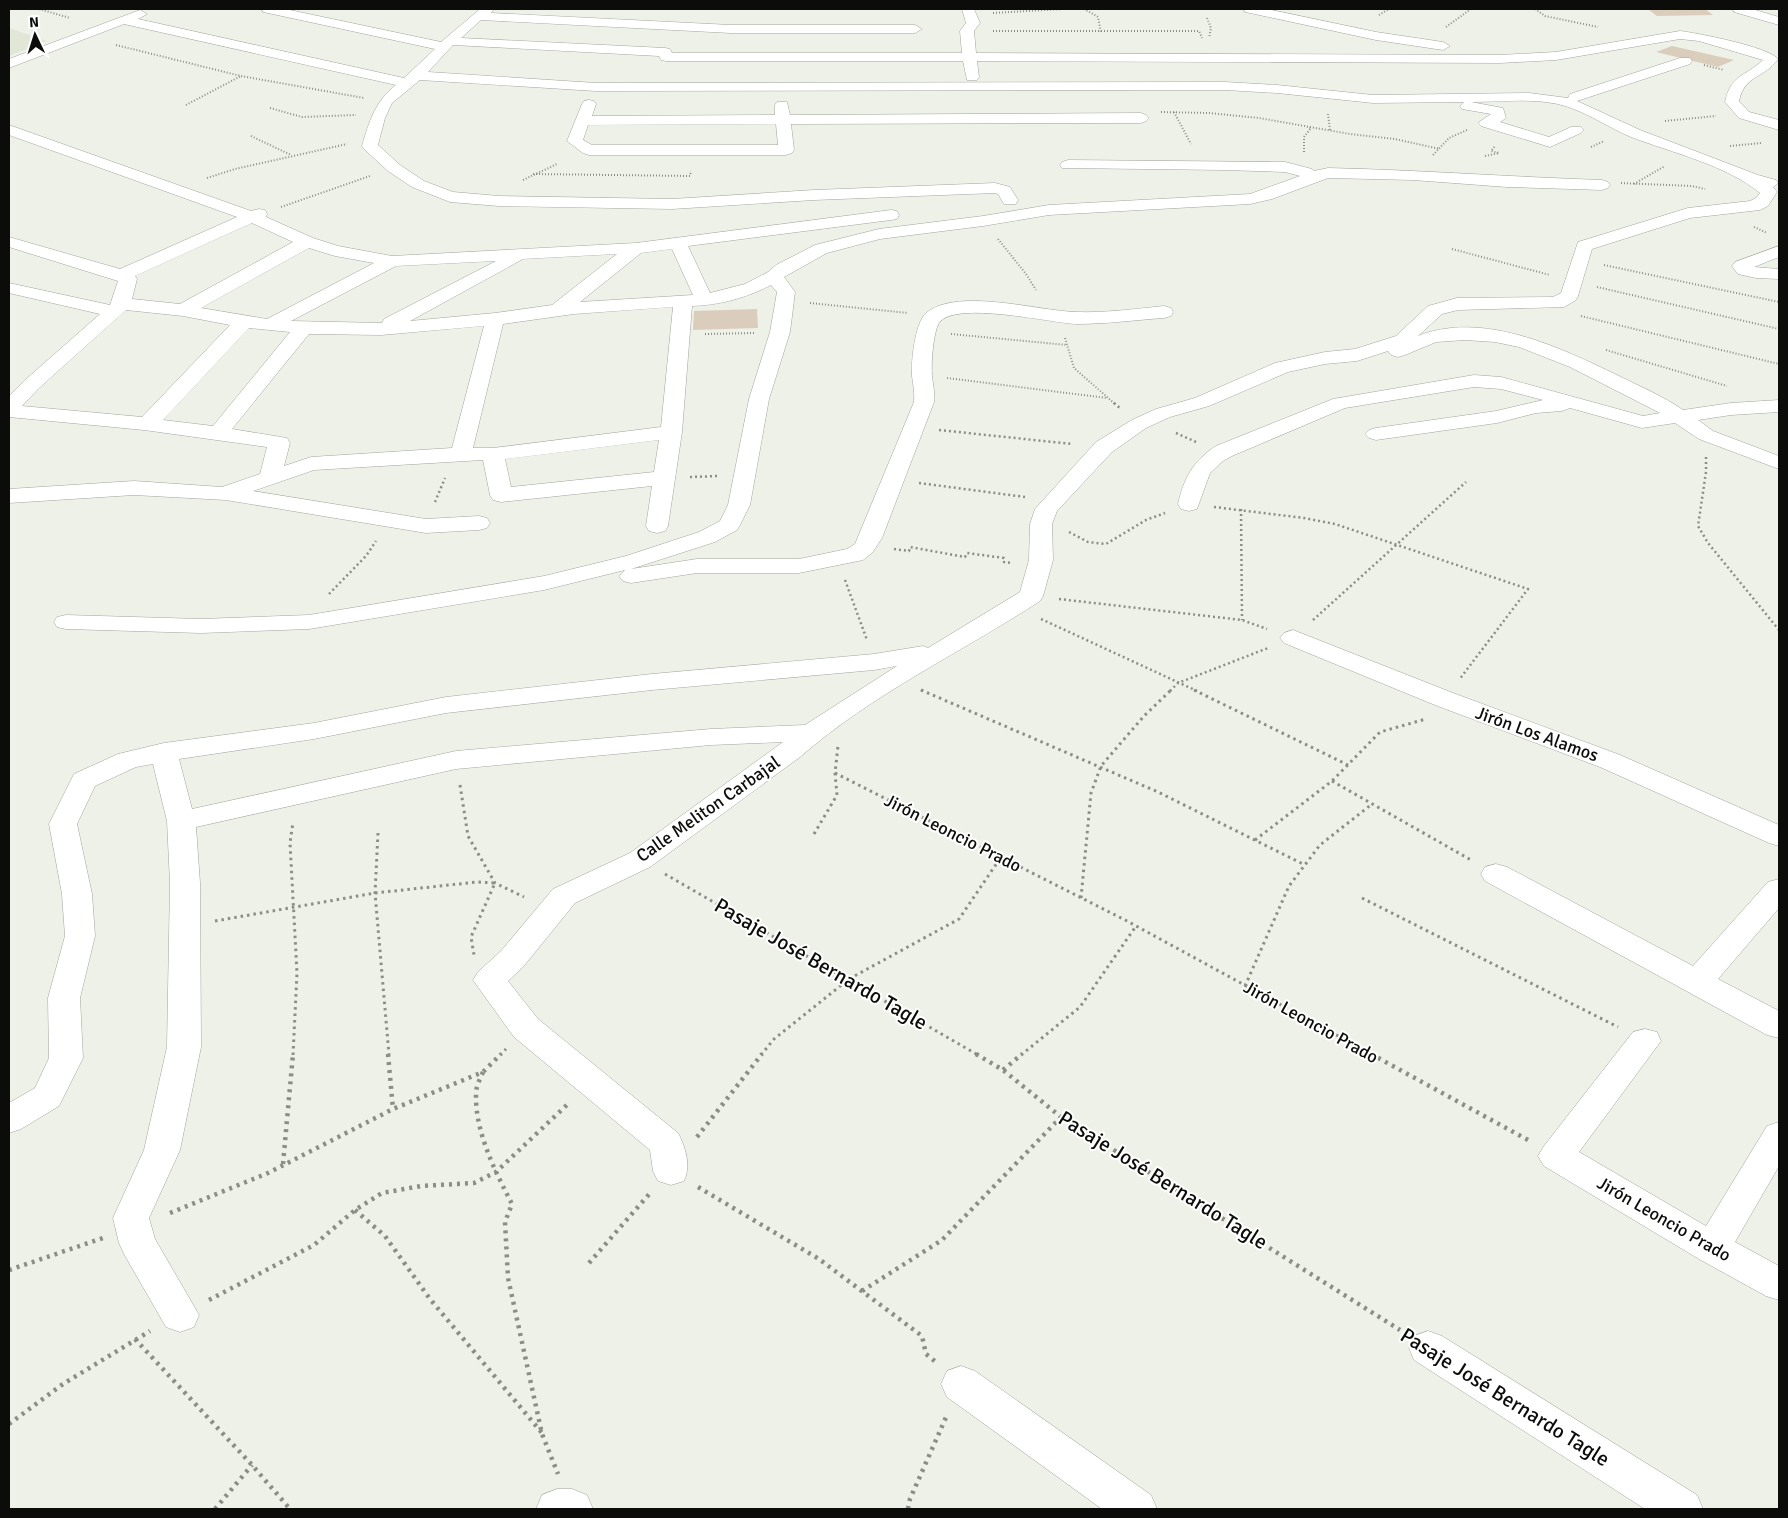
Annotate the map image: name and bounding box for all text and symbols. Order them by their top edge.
north arrow [10,10,60,60]
text: N [29,14,40,31]
street label: Jirón Los Alamos [1472,702,1602,766]
street label: Calle Meliton Carbajal [632,751,784,867]
street label: Jirón Leoncio Prado [881,789,1025,877]
street label: Pasaje José Bernardo Tagle [710,892,932,1036]
street label: Jirón Leoncio Prado [1240,976,1382,1068]
street label: Pasaje José Bernardo Tagle [1054,1105,1272,1255]
street label: Jirón Leoncio Prado [1593,1172,1735,1266]
street label: Pasaje José Bernardo Tagle [1396,1322,1614,1472]

